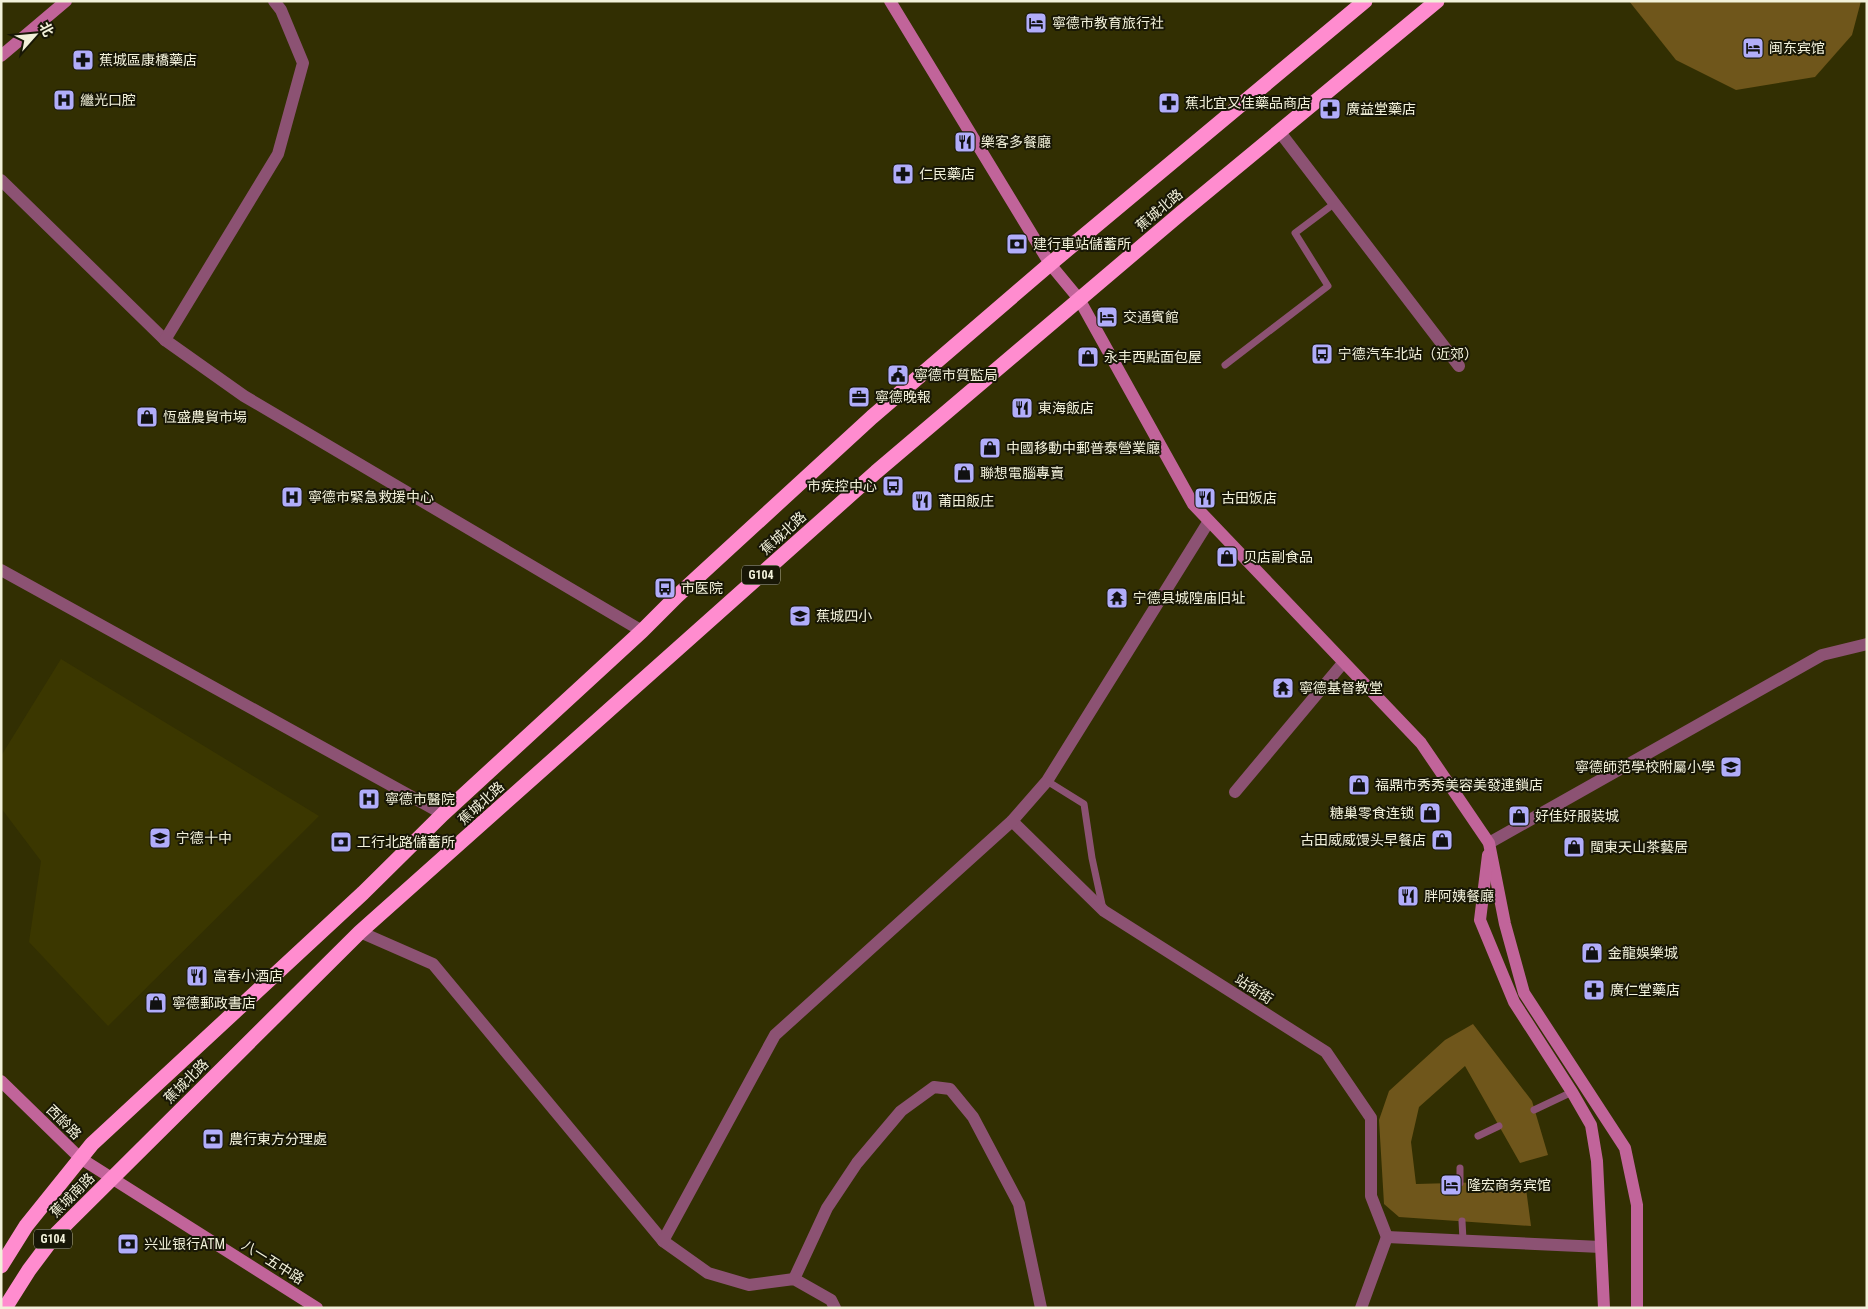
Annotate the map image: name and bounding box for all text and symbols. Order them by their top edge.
north arrow [10,10,60,60]
hotel icon: 寧德市教育旅行社 [1024,11,1048,35]
place label: 寧德市教育旅行社 [1052,15,1164,31]
text: 北 [36,19,57,39]
hotel icon: 闽东宾馆 [1741,36,1765,60]
place label: 闽东宾馆 [1769,40,1825,56]
pharmacy icon: 蕉城區康橋藥店 [71,48,95,72]
place label: 蕉城區康橋藥店 [99,52,197,68]
hospital icon: 繼光口腔 [52,88,76,112]
pharmacy icon: 蕉北宜又佳藥品商店 [1157,91,1181,115]
place label: 繼光口腔 [80,92,136,108]
place label: 蕉北宜又佳藥品商店 [1185,95,1311,111]
pharmacy icon: 廣益堂藥店 [1318,97,1342,121]
place label: 廣益堂藥店 [1346,101,1416,117]
restaurant icon: 樂客多餐廳 [953,130,977,154]
place label: 樂客多餐廳 [981,134,1051,150]
pharmacy icon: 仁民藥店 [891,162,915,186]
place label: 仁民藥店 [919,166,975,182]
street label: 蕉城北路 [1132,186,1186,234]
bank icon: 建行車站儲蓄所 [1005,232,1029,256]
place label: 建行車站儲蓄所 [1033,236,1131,252]
hotel icon: 交通賓館 [1095,305,1119,329]
place label: 交通賓館 [1123,309,1179,325]
bus stop icon: 宁德汽车北站（近郊） [1310,342,1334,366]
shop icon: 永丰西點面包屋 [1076,345,1100,369]
place label: 宁德汽车北站（近郊） [1338,346,1478,362]
place label: 永丰西點面包屋 [1104,349,1202,365]
public building icon: 寧德市質監局 [886,363,910,387]
place label: 寧德市質監局 [914,367,998,383]
office icon: 寧德晚報 [847,385,871,409]
place label: 寧德晚報 [875,389,931,405]
restaurant icon: 東海飯店 [1010,396,1034,420]
place label: 東海飯店 [1038,400,1094,416]
shop icon: 恆盛農貿市場 [135,405,159,429]
place label: 恆盛農貿市場 [163,409,247,425]
shop icon: 中國移動中郵普泰營業廳 [978,436,1002,460]
place label: 中國移動中郵普泰營業廳 [1006,440,1160,456]
shop icon: 聯想電腦專賣 [952,461,976,485]
place label: 聯想電腦專賣 [980,465,1064,481]
bus stop icon: 市疾控中心 [881,474,905,498]
place label: 市疾控中心 [807,478,877,494]
hospital icon: 寧德市緊急救援中心 [280,485,304,509]
restaurant icon: 古田饭店 [1193,486,1217,510]
place label: 寧德市緊急救援中心 [308,489,434,505]
restaurant icon: 莆田飯庄 [910,489,934,513]
place label: 古田饭店 [1221,490,1277,506]
place label: 莆田飯庄 [938,493,994,509]
street label: 蕉城北路 [757,508,809,558]
shop icon: 贝店副食品 [1215,545,1239,569]
place label: 贝店副食品 [1243,549,1313,565]
road number: G104 [742,566,780,584]
bus stop icon: 市医院 [653,576,677,600]
place label: 市医院 [681,580,723,596]
temple icon: 宁德县城隍庙旧址 [1105,586,1129,610]
place label: 宁德县城隍庙旧址 [1133,590,1245,606]
school or university icon: 蕉城四小 [788,604,812,628]
place label: 蕉城四小 [816,608,872,624]
temple icon: 寧德基督教堂 [1271,676,1295,700]
place label: 寧德基督教堂 [1299,680,1383,696]
school or university icon: 寧德師范學校附屬小學 [1719,755,1743,779]
place label: 寧德師范學校附屬小學 [1575,759,1715,775]
shop icon: 福鼎市秀秀美容美發連鎖店 [1347,773,1371,797]
place label: 福鼎市秀秀美容美發連鎖店 [1375,777,1543,793]
street label: 蕉城北路 [455,778,507,828]
hospital icon: 寧德市醫院 [357,787,381,811]
place label: 寧德市醫院 [385,791,455,807]
shop icon: 糖巢零食连锁 [1418,801,1442,825]
shop icon: 好佳好服裝城 [1507,804,1531,828]
place label: 糖巢零食连锁 [1330,805,1414,821]
place label: 好佳好服裝城 [1535,808,1619,824]
school or university icon: 宁德十中 [148,826,172,850]
shop icon: 古田威威馒头早餐店 [1430,828,1454,852]
place label: 宁德十中 [176,830,232,846]
bank icon: 工行北路儲蓄所 [329,830,353,854]
place label: 古田威威馒头早餐店 [1300,832,1426,848]
place label: 工行北路儲蓄所 [357,834,455,850]
shop icon: 閩東天山茶藝居 [1562,835,1586,859]
place label: 閩東天山茶藝居 [1590,839,1688,855]
restaurant icon: 胖阿姨餐廳 [1396,884,1420,908]
place label: 胖阿姨餐廳 [1424,888,1494,904]
shop icon: 金龍娛樂城 [1580,941,1604,965]
place label: 金龍娛樂城 [1608,945,1678,961]
restaurant icon: 富春小酒店 [185,964,209,988]
place label: 富春小酒店 [213,968,283,984]
street label: 站街街 [1232,971,1276,1007]
pharmacy icon: 廣仁堂藥店 [1582,978,1606,1002]
place label: 廣仁堂藥店 [1610,982,1680,998]
shop icon: 寧德郵政書店 [144,991,168,1015]
place label: 寧德郵政書店 [172,995,256,1011]
street label: 蕉城北路 [161,1056,211,1106]
street label: 西龄路 [43,1101,85,1143]
bank icon: 農行東方分理處 [201,1127,225,1151]
place label: 農行東方分理處 [229,1131,327,1147]
street label: 蕉城南路 [47,1170,97,1220]
hotel icon: 隆宏商务宾馆 [1439,1173,1463,1197]
place label: 隆宏商务宾馆 [1467,1177,1551,1193]
road number: G104 [34,1230,72,1248]
bank icon: 兴业银行ATM [116,1232,140,1256]
place label: 兴业银行ATM [144,1236,225,1252]
street label: 八一五中路 [239,1237,307,1287]

